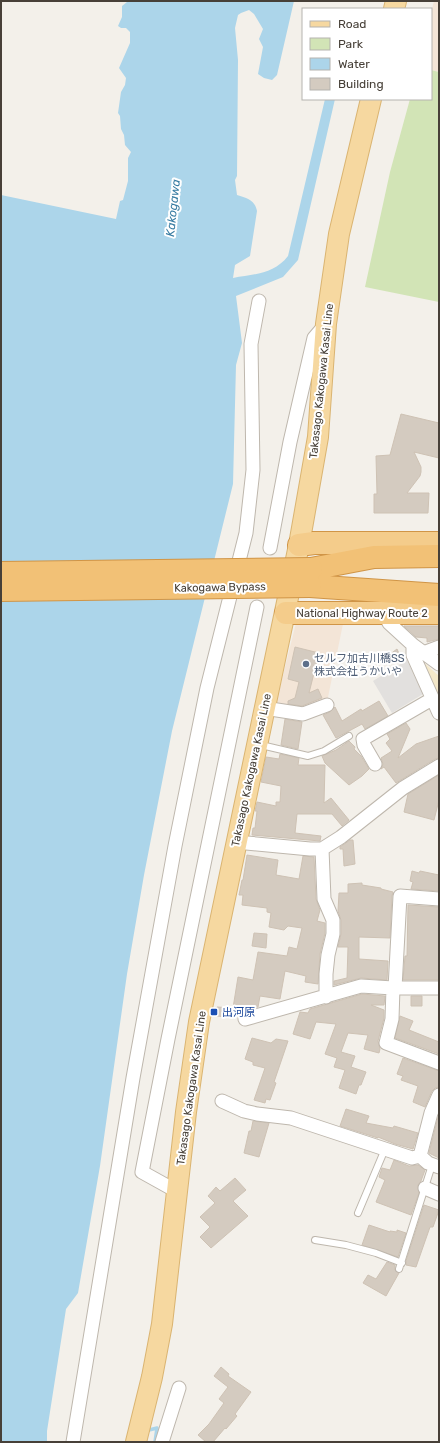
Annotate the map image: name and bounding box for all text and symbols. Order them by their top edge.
legend [302,8,432,100]
text: Road [338,17,366,31]
text: Park [338,37,364,51]
text: Water [338,57,370,71]
text: Building [338,77,384,91]
water label: Kakogawa [163,179,183,237]
street label: Takasago Kakogawa Kasai Line [307,303,336,459]
street label: Kakogawa Bypass [174,580,266,595]
street label: National Highway Route 2 [296,607,428,620]
place label: セルフ加古川橋SS 株式会社うかいや [314,652,405,678]
marker: セルフ加古川橋SS 株式会社うかいや [301,659,311,669]
street label: Takasago Kakogawa Kasai Line [229,692,274,848]
place label: 出河原 [222,1006,255,1019]
marker: 出河原 [209,1007,219,1017]
street label: Takasago Kakogawa Kasai Line [174,1010,209,1166]

